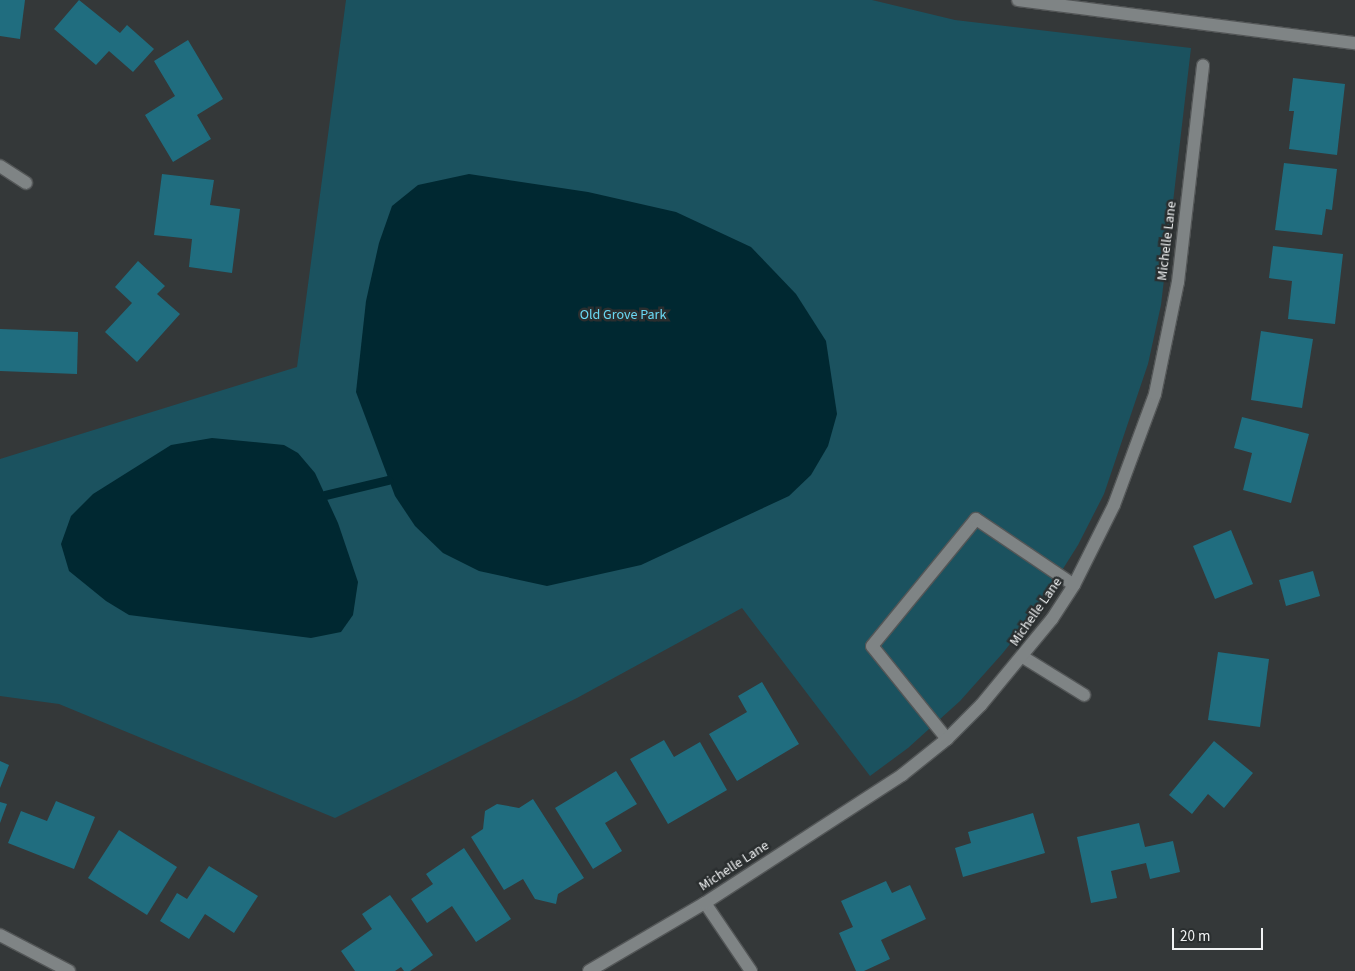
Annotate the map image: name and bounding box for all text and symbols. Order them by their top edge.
street label: Michelle Lane [1154,200,1180,282]
park label: Old Grove Park [580,307,666,323]
street label: Michelle Lane [1006,574,1066,650]
street label: Michelle Lane [696,837,772,895]
scale bar [1175,918,1266,950]
text: 20 m [1180,926,1210,947]

